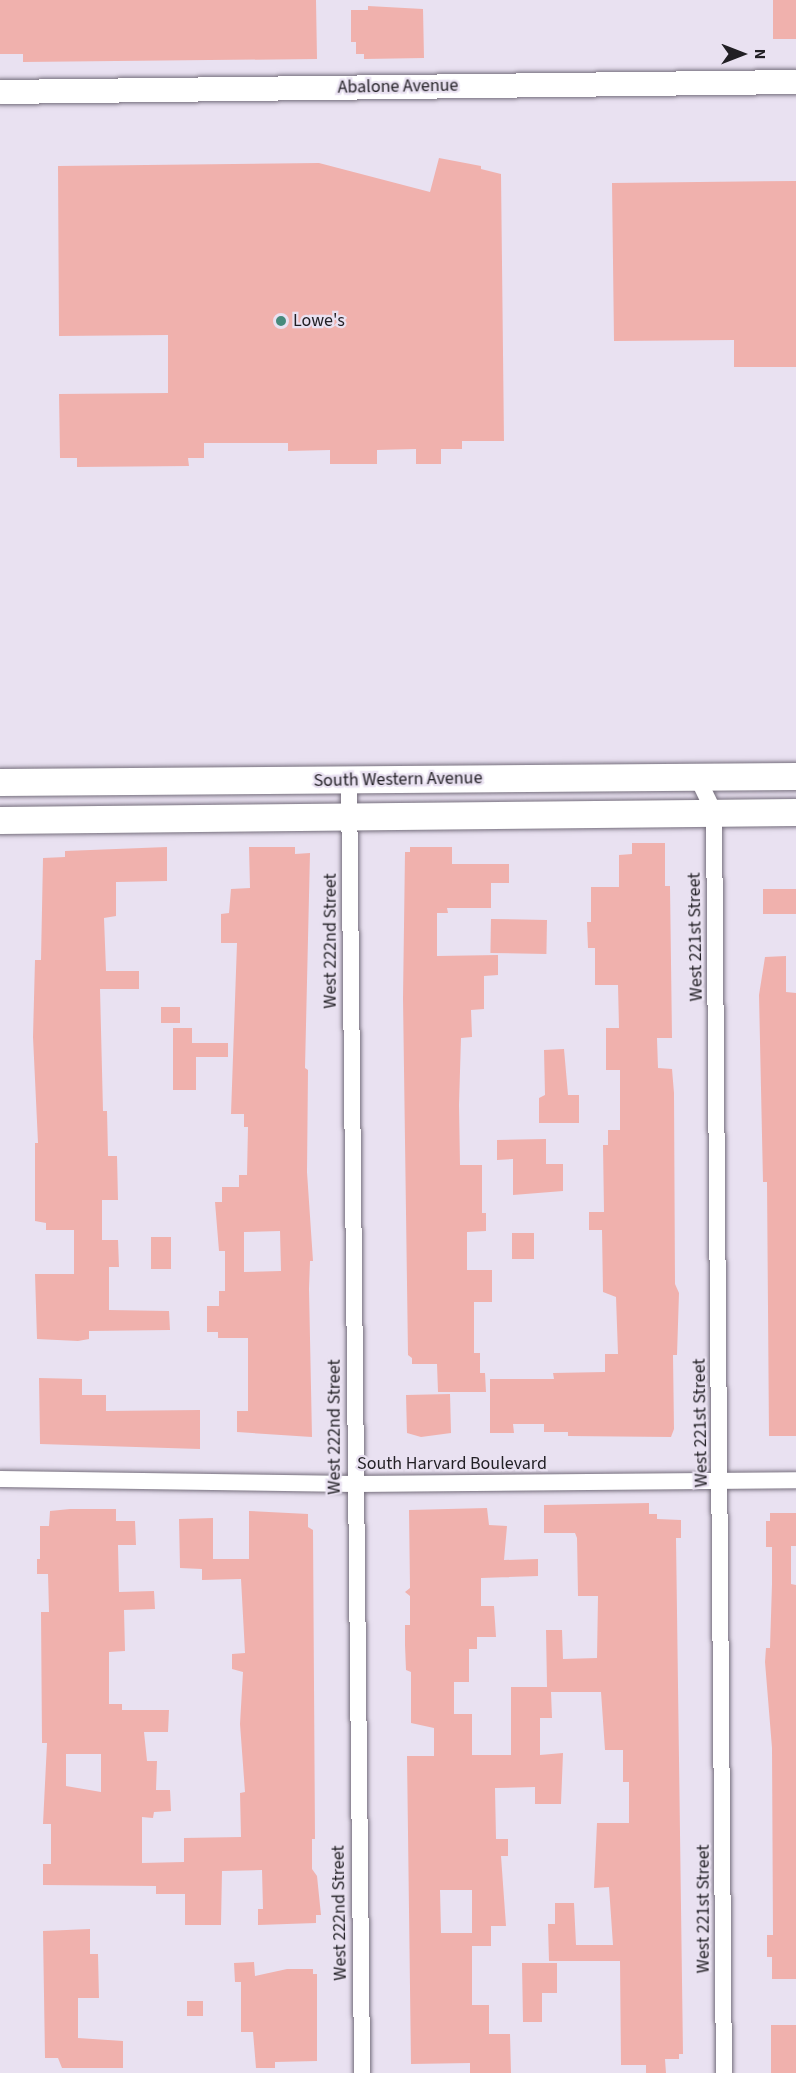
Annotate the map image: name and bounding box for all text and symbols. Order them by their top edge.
north arrow [712,24,772,84]
text: N [749,49,771,59]
street label: Abalone Avenue [337,75,459,99]
place label: Lowe's [293,310,345,332]
marker: Lowe's [274,314,288,328]
street label: South Western Avenue [313,768,483,792]
street label: West 221st Street [684,872,708,1002]
street label: West 222nd Street [320,873,342,1009]
street label: West 221st Street [689,1358,713,1488]
street label: West 222nd Street [324,1359,346,1495]
street label: South Harvard Boulevard [357,1453,547,1475]
street label: West 222nd Street [328,1845,352,1981]
street label: West 221st Street [693,1845,715,1973]

